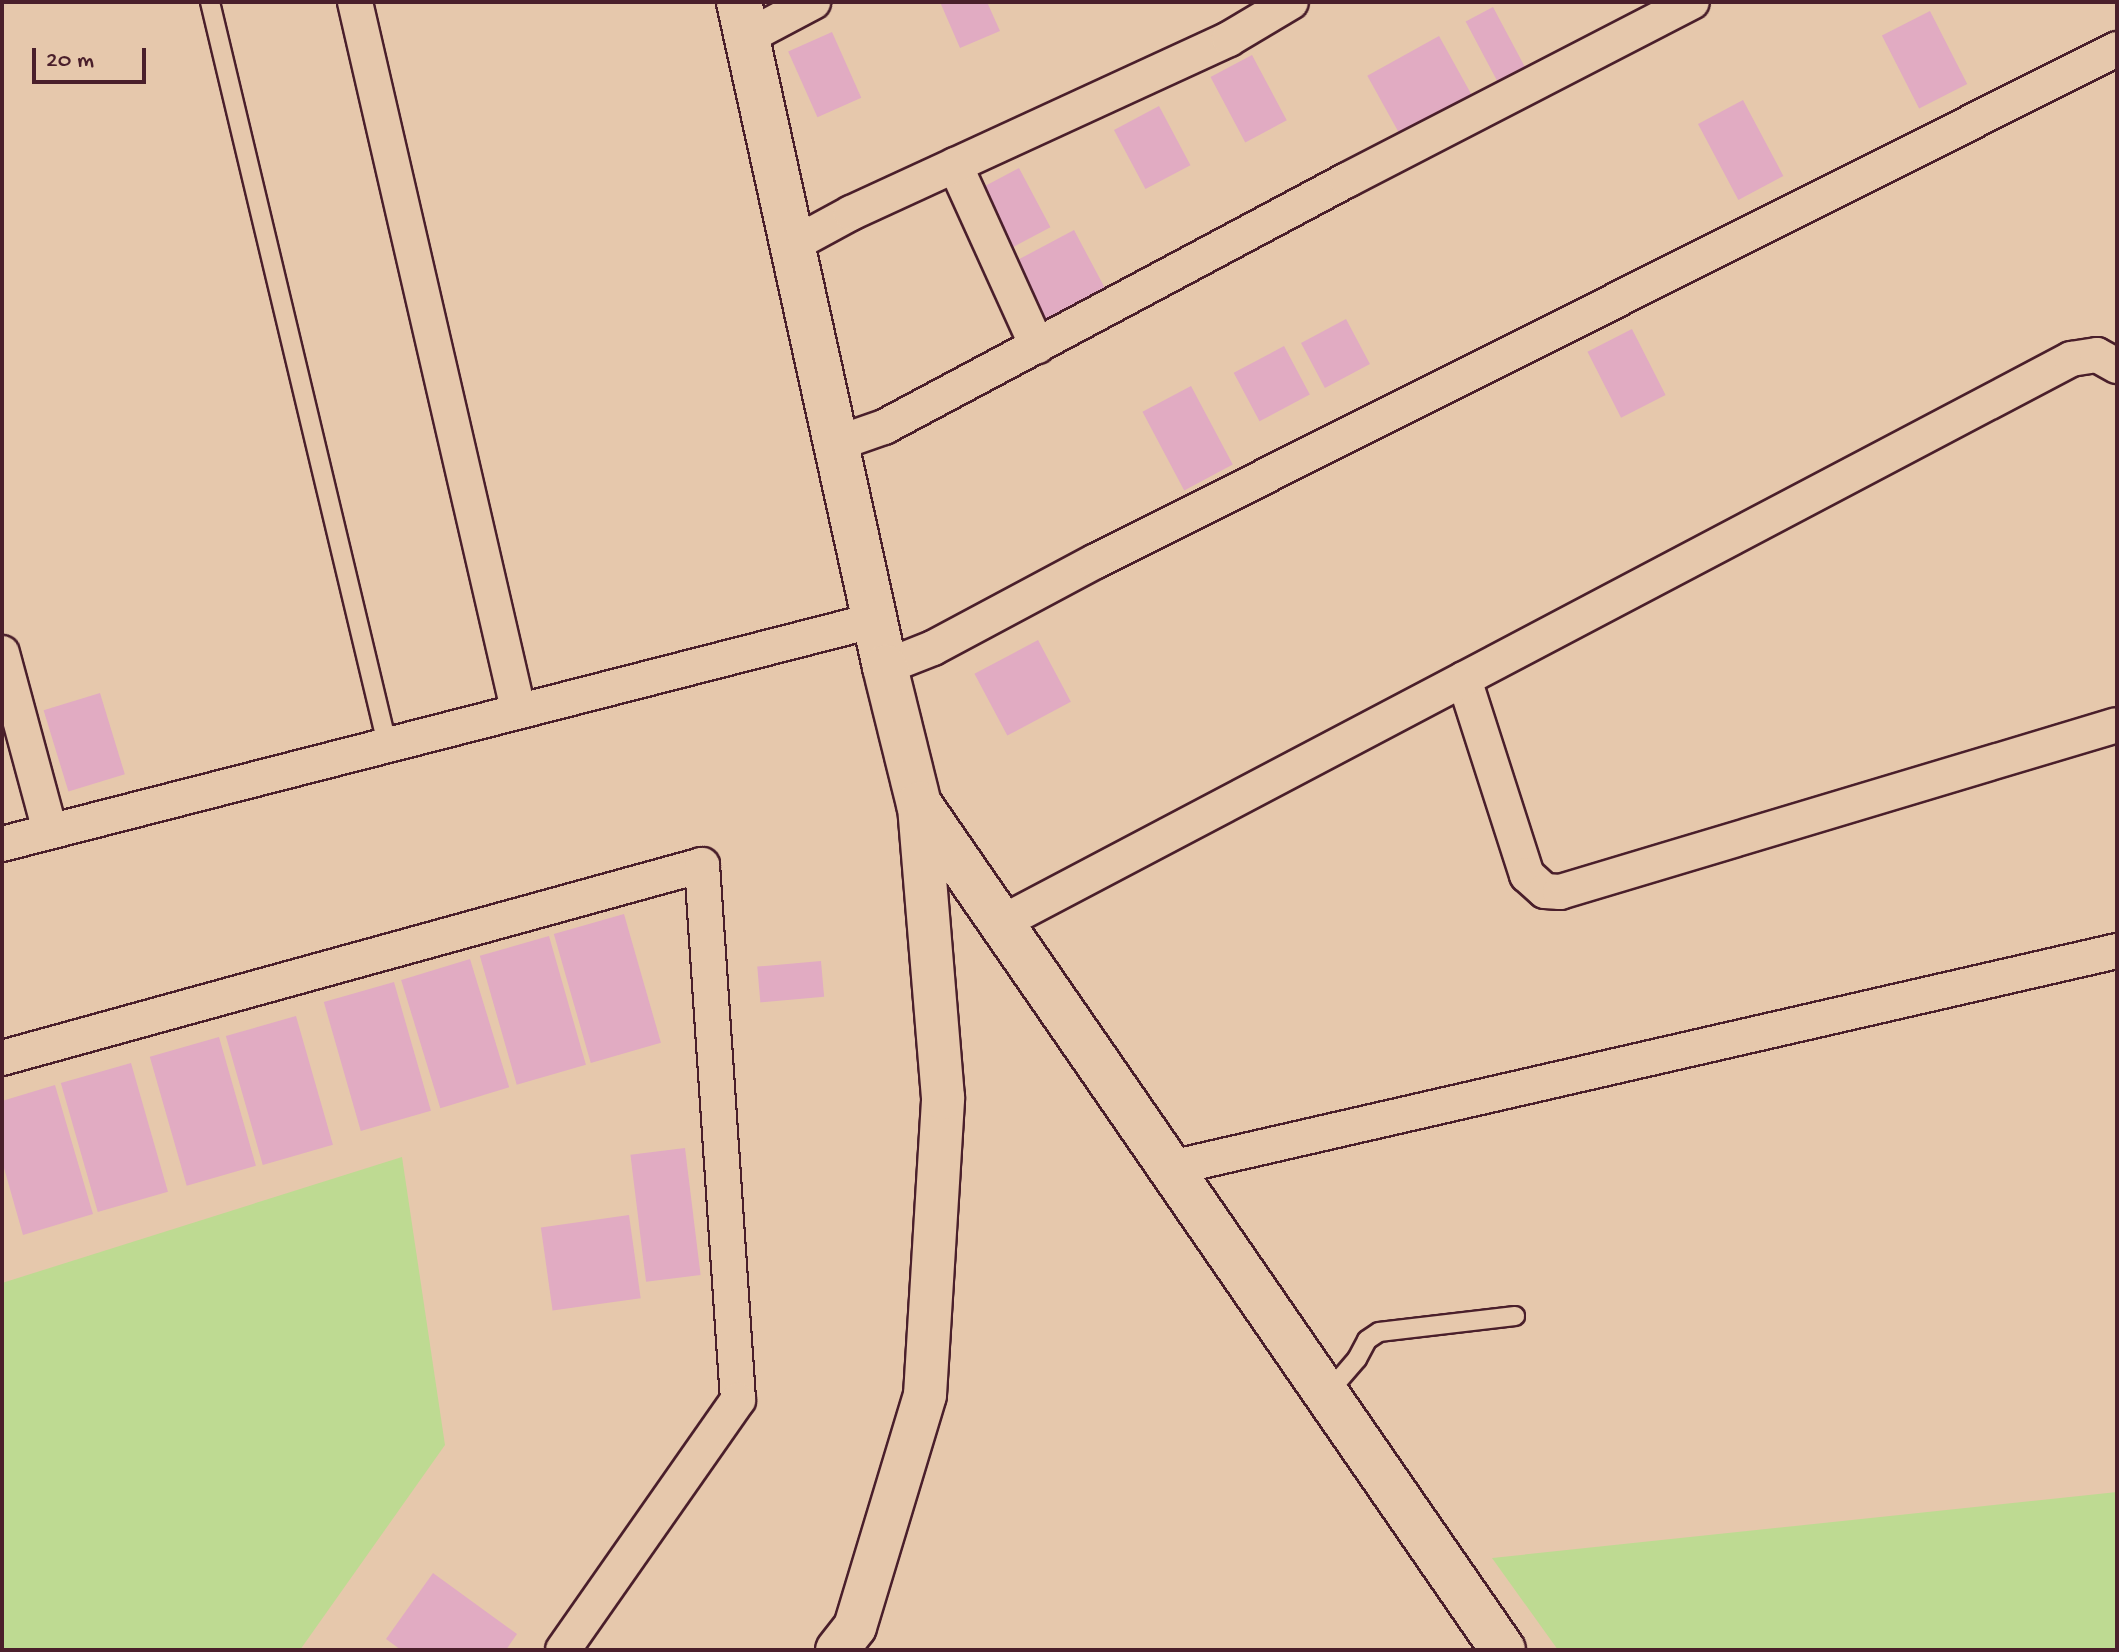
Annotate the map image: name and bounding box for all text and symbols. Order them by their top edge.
scale bar [36,32,150,82]
text: 20 m [46,47,94,76]

